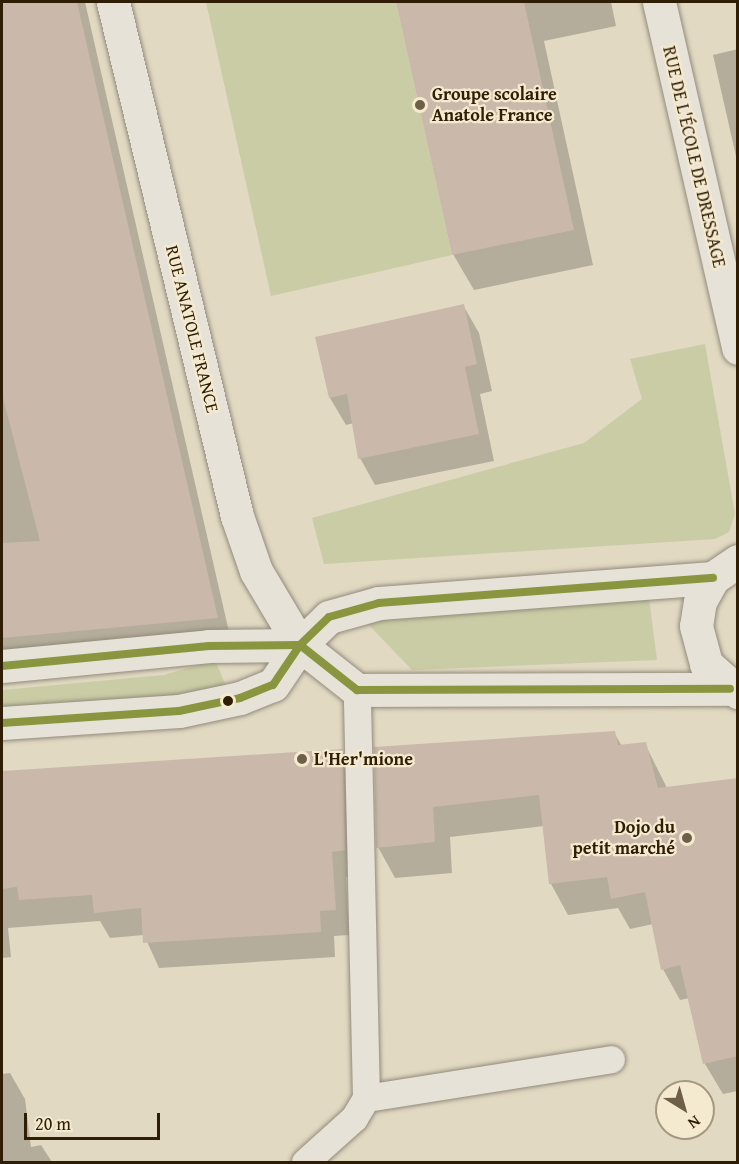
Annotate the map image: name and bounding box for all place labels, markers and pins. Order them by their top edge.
place label: Groupe scolaire Anatole France [432,84,557,127]
marker: Groupe scolaire Anatole France [413,98,427,112]
unlabelled marker [222,695,234,707]
place label: L'Her'mione [314,748,413,770]
marker: L'Her'mione [295,752,309,766]
place label: Dojo du petit marché [573,817,675,860]
marker: Dojo du petit marché [680,831,694,845]

